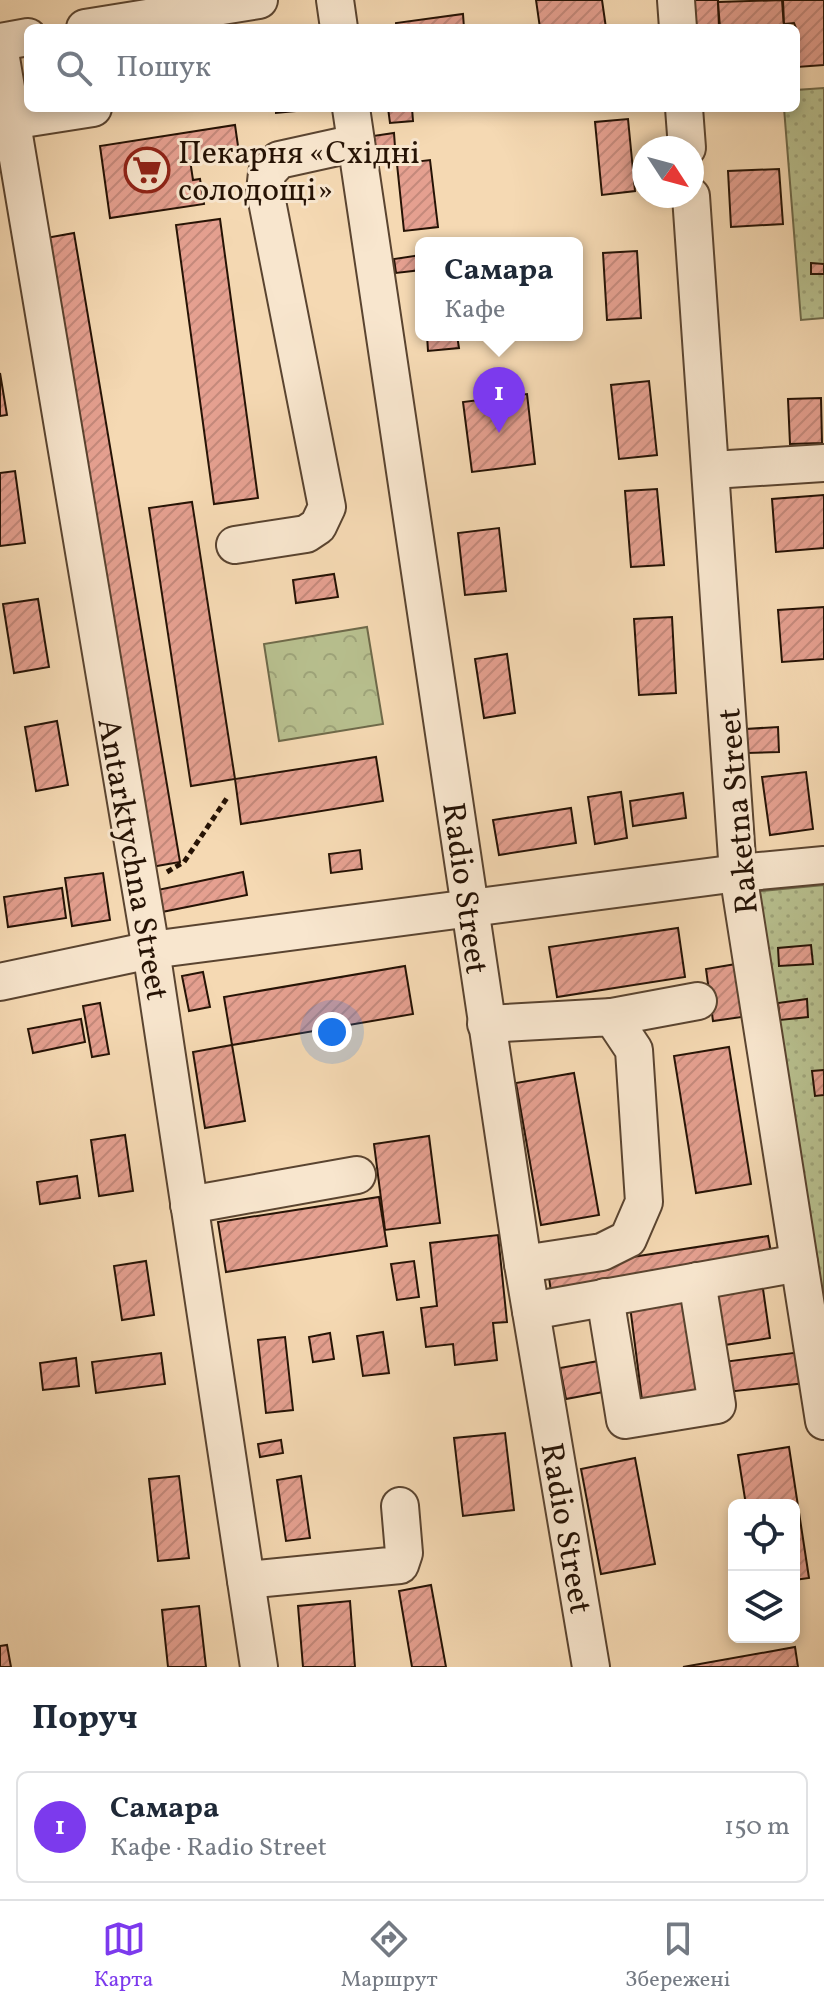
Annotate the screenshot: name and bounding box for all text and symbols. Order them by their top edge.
search box [24,24,800,112]
icon: search [52,46,96,90]
text: Пошук [116,47,211,89]
place label: Пекарня «Східні солодощі» [178,133,420,214]
north arrow [632,136,704,208]
supermarket icon: Пекарня «Східні солодощі» [123,146,171,194]
popup [415,237,583,341]
text: Самара [444,250,554,292]
text: Кафе [444,292,505,328]
pin: 1 [473,367,525,433]
street label: Raketna Street [709,706,771,916]
street label: Antarktychna Street [85,715,178,1004]
street label: Radio Street [429,800,497,977]
your location [312,1012,352,1052]
street label: Radio Street [527,1440,601,1617]
map controls [728,1499,800,1643]
button: locate [728,1499,800,1571]
button: layers [728,1571,800,1643]
text: Поруч [32,1696,138,1743]
text: Самара [110,1788,219,1830]
text: 1 [55,1809,65,1845]
text: 150 m [724,1809,790,1845]
text: Кафе · Radio Street [110,1830,327,1866]
tab: Карта [94,1917,153,1996]
tab: Маршрут [341,1917,438,1996]
tab: Збережені [625,1917,730,1996]

